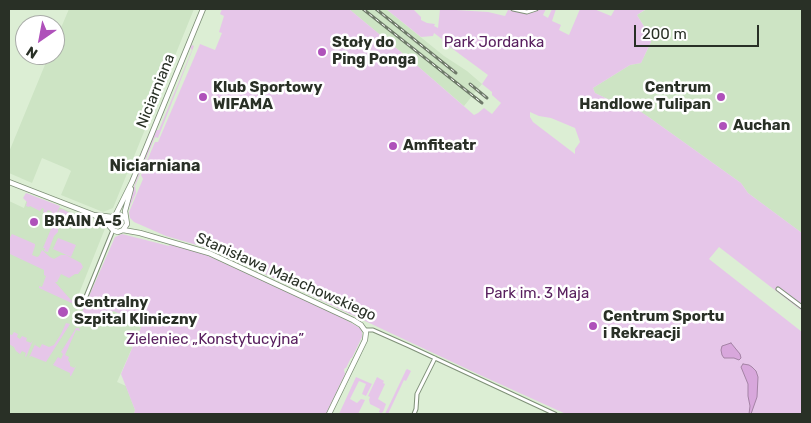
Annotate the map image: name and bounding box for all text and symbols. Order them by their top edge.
north arrow [15,15,65,65]
scale bar [636,15,761,47]
text: 200 m [642,25,687,43]
place label: Stoły do Ping Ponga [332,34,416,69]
park label: Park Jordanka [444,34,544,52]
text: N [23,42,41,62]
marker: Stoły do Ping Ponga [316,46,328,58]
street label: Niciarniana [133,51,179,131]
place label: Klub Sportowy WIFAMA [213,79,322,114]
place label: Centrum Handlowe Tulipan [579,79,711,114]
marker: Klub Sportowy WIFAMA [197,91,209,103]
marker: Centrum Handlowe Tulipan [715,91,727,103]
place label: Auchan [733,117,790,135]
marker: Auchan [717,120,729,132]
place label: Amfiteatr [403,137,476,155]
marker: Amfiteatr [387,140,399,152]
district label: Niciarniana [110,156,200,176]
place label: BRAIN A-5 [44,213,122,231]
marker: BRAIN A-5 [28,216,40,228]
street label: Stanisława Małachowskiego [193,229,379,325]
park label: Park im. 3 Maja [485,285,589,303]
place label: Centralny Szpital Kliniczny [74,294,197,329]
marker: Centralny Szpital Kliniczny [56,305,70,319]
place label: Centrum Sportu i Rekreacji [603,308,724,343]
marker: Centrum Sportu i Rekreacji [587,320,599,332]
park label: Zieleniec „Konstytucyjna” [126,331,304,349]

